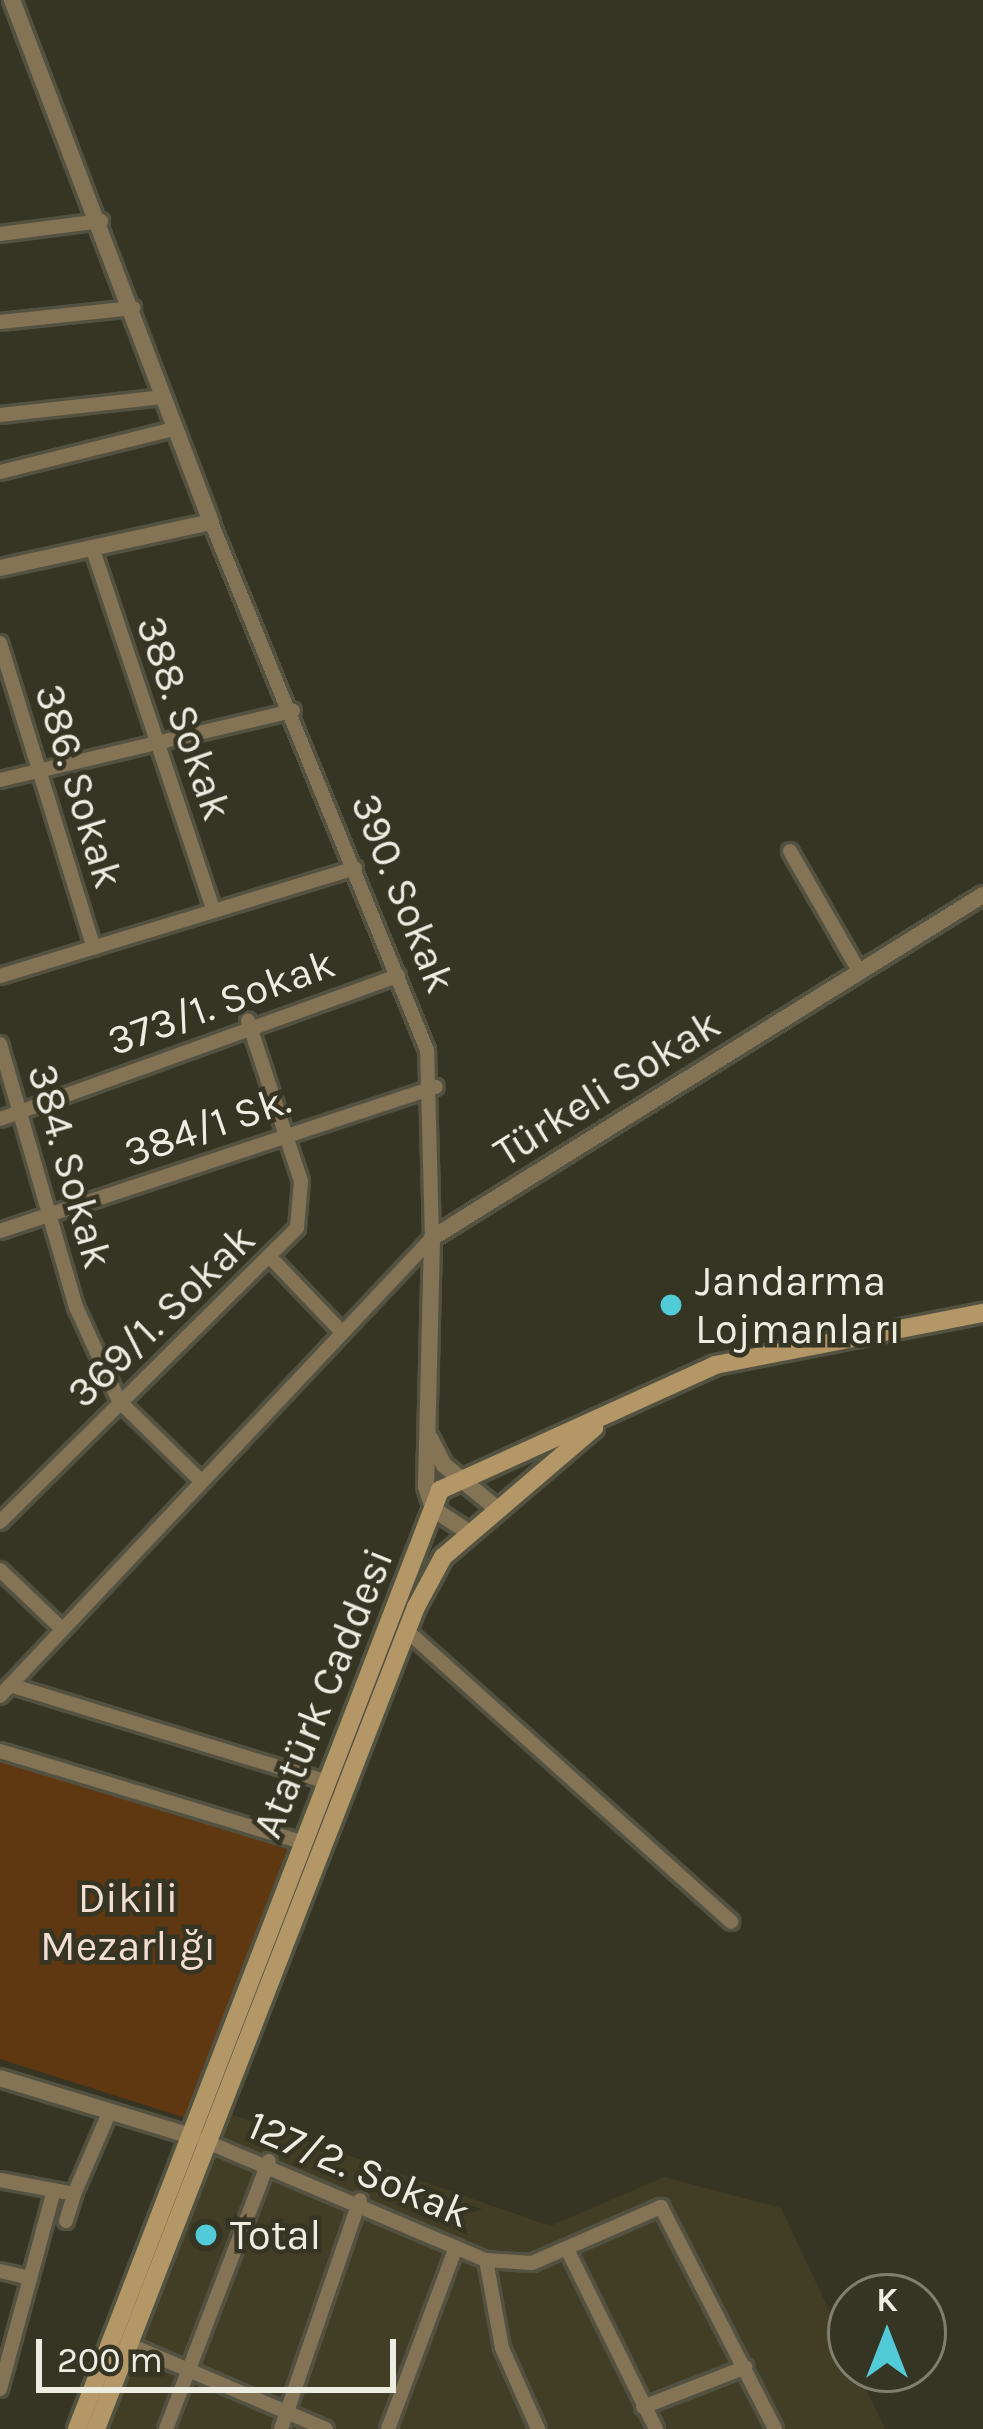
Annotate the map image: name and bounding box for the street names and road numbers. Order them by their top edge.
street label: 388. Sokak [126,609,242,827]
street label: 386. Sokak [24,678,134,894]
street label: 390. Sokak [340,786,466,1000]
street label: 373/1. Sokak [101,938,341,1066]
street label: Türkeli Sokak [485,999,729,1177]
street label: 384. Sokak [17,1058,123,1274]
street label: 384/1 Sk. [117,1074,297,1178]
street label: 369/1. Sokak [57,1214,265,1418]
street label: Atatürk Caddesi [242,1541,404,1845]
street label: 127/2. Sokak [240,2100,478,2238]

